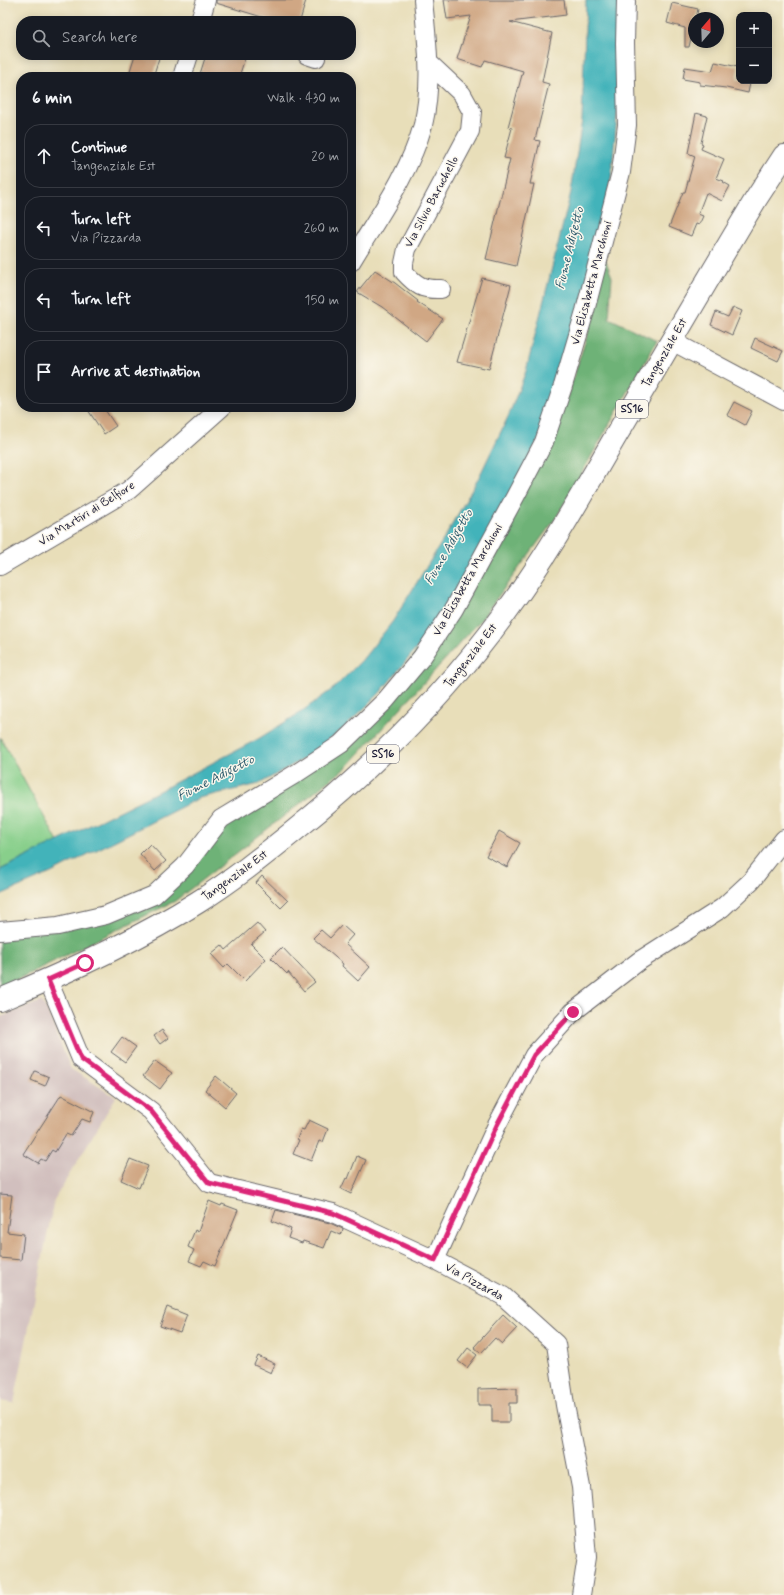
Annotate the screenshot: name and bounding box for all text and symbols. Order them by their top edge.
north arrow [688,12,724,48]
map controls [736,12,772,84]
button: + [736,12,772,48]
search box [16,16,356,60]
icon: search [30,27,52,49]
text: Search here [62,28,138,48]
button: − [736,48,772,84]
text: 6 min [32,87,72,109]
text: Walk · 430 m [267,90,340,107]
text: Continue [71,138,127,158]
icon: ahead [33,145,55,167]
text: 20 m [311,148,339,165]
street label: Via Silvio Baruchello [401,153,463,251]
text: Tangenziale Est [71,158,155,175]
water label: Fiume Adigetto [552,205,590,291]
text: Turn left [71,210,131,230]
icon: left [33,217,55,239]
street label: Via Elisabetta Marchioni [568,219,616,347]
text: 260 m [304,220,339,237]
text: Via Pizzarda [71,230,141,247]
icon: left [33,289,55,311]
text: Turn left [71,290,131,310]
text: 150 m [305,292,339,309]
street label: Tangenziale Est [639,315,692,391]
icon: arrive [33,361,55,383]
text: Arrive at destination [71,362,200,382]
road number: SS16 [616,400,648,418]
street label: Via Martiri di Belfiore [36,478,138,550]
water label: Fiume Adigetto [421,506,479,589]
street label: Via Elisabetta Marchioni [429,521,507,639]
street label: Tangenziale Est [441,620,502,692]
road number: SS16 [367,745,399,763]
water label: Fiume Adigetto [175,751,259,806]
street label: Tangenziale Est [199,846,272,905]
route start [76,954,94,972]
route end [564,1003,582,1021]
street label: Via Pizzarda [442,1259,506,1305]

